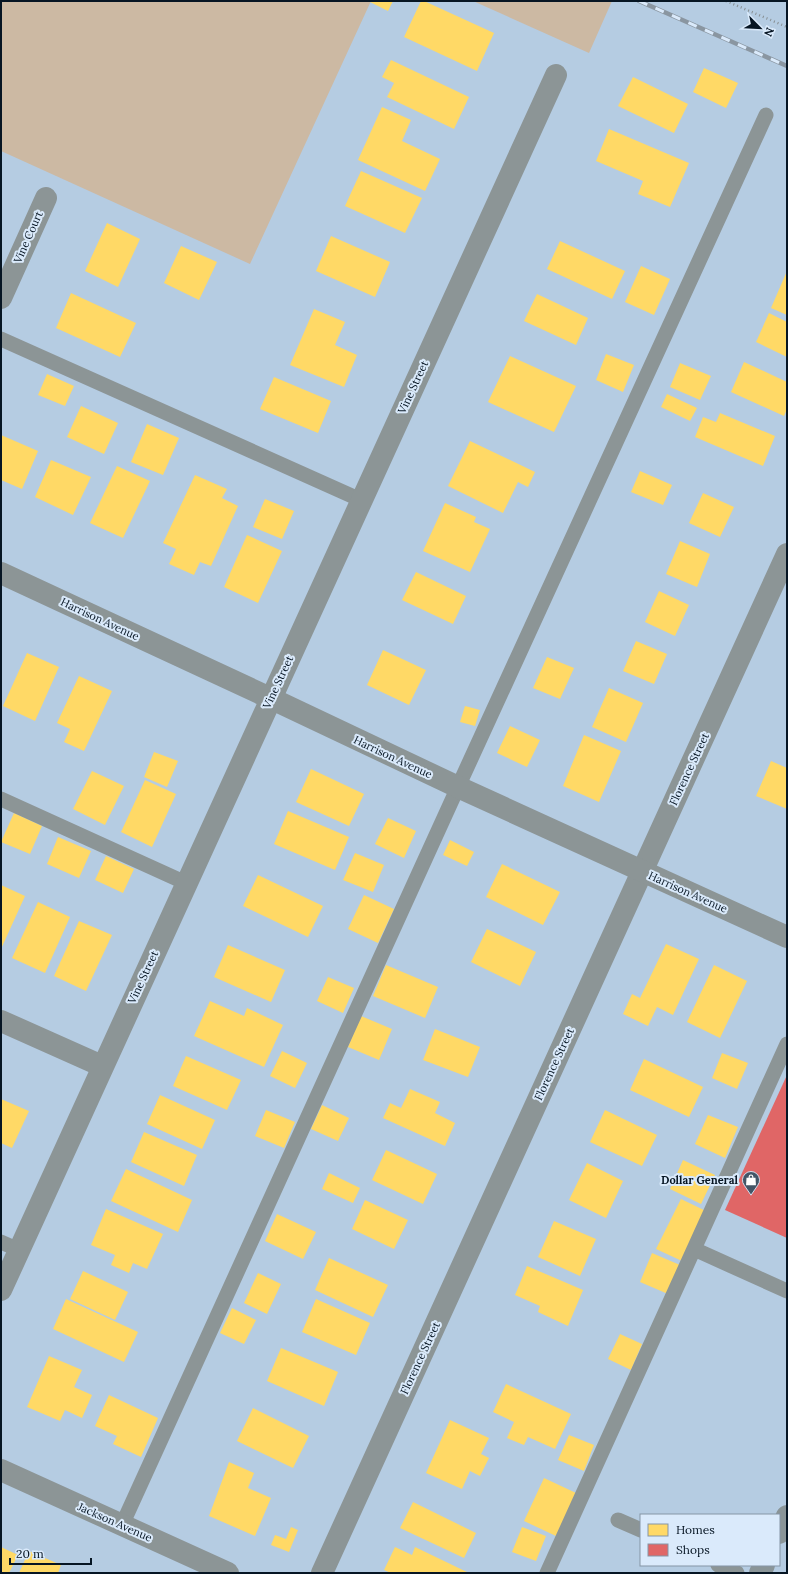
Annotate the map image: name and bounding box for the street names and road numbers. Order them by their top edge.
street label: Vine Court [10,208,46,266]
street label: Vine Street [394,358,432,417]
street label: Harrison Avenue [58,595,142,643]
street label: Vine Street [259,653,297,712]
street label: Florence Street [666,730,712,808]
street label: Harrison Avenue [351,733,435,781]
street label: Harrison Avenue [646,868,730,916]
street label: Vine Street [124,948,162,1007]
street label: Florence Street [531,1025,577,1103]
street label: Florence Street [397,1319,443,1397]
street label: Jackson Avenue [75,1499,154,1545]

